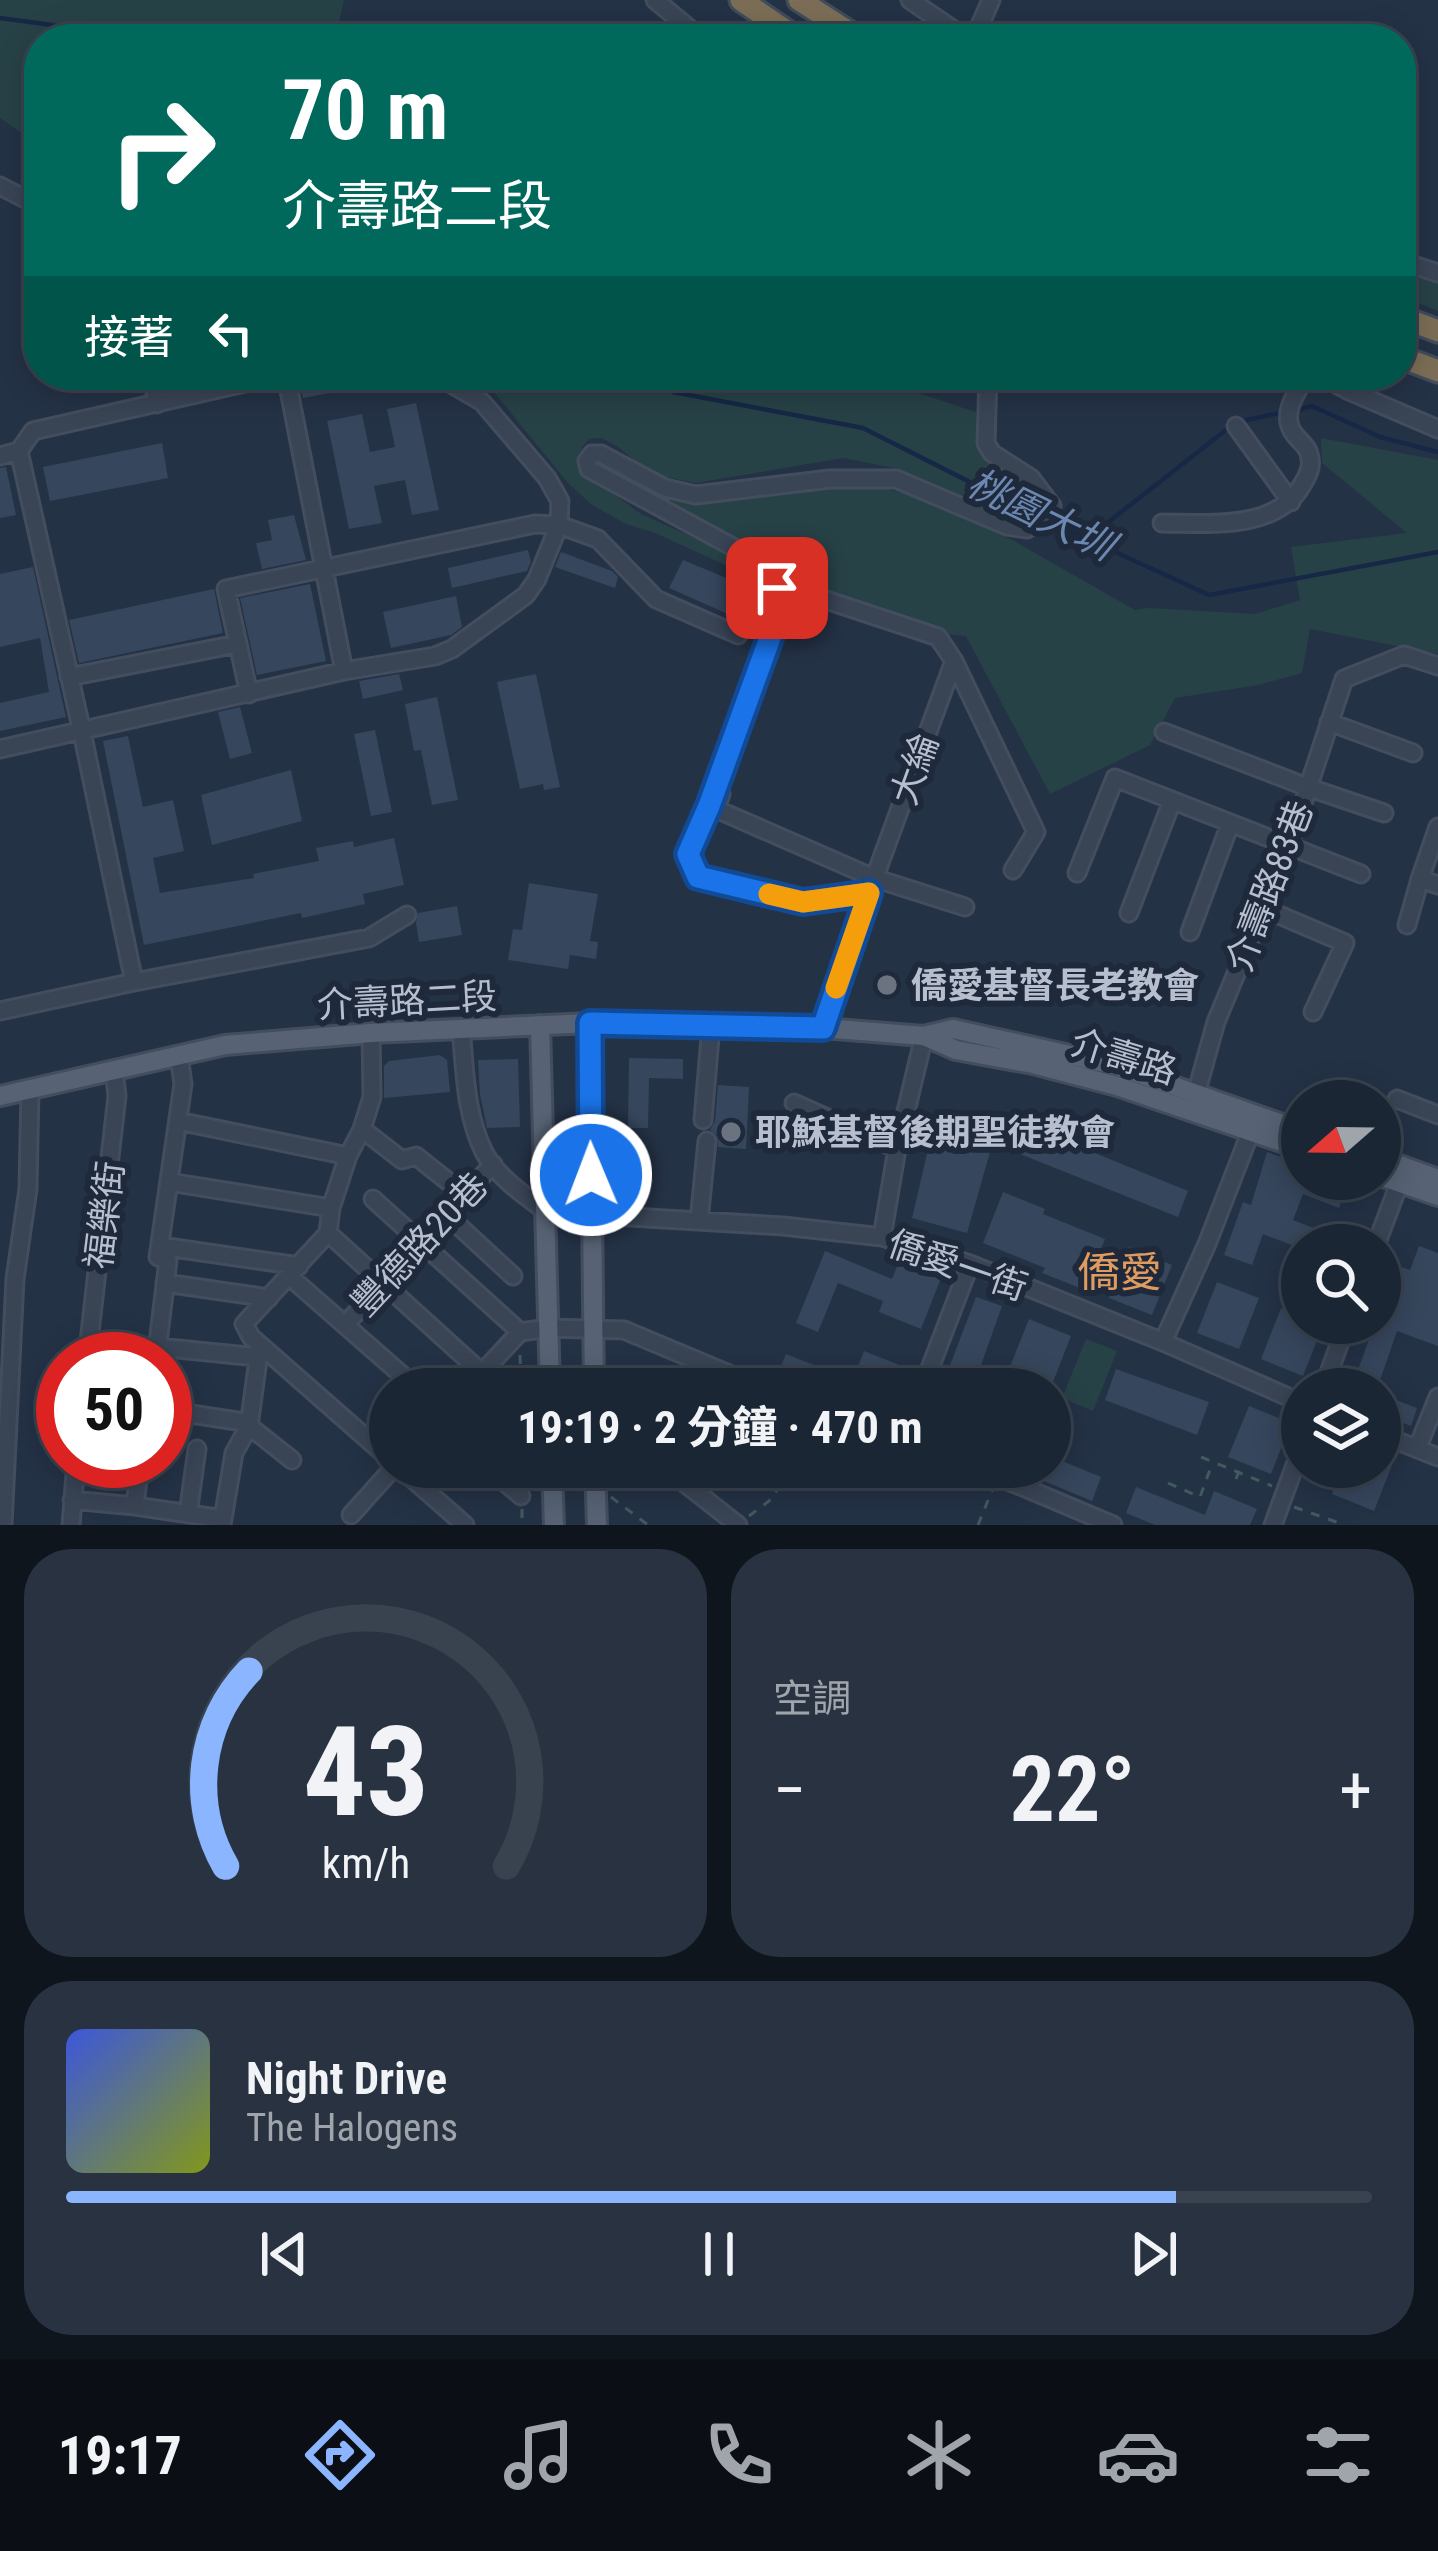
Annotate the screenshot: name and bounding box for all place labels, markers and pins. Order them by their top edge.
pin [726,537,828,639]
place label: 僑愛基督長老教會 [911,965,1199,1007]
marker: 僑愛基督長老教會 [874,972,900,998]
place label: 耶穌基督後期聖徒教會 [755,1112,1115,1154]
marker: 耶穌基督後期聖徒教會 [718,1119,744,1145]

